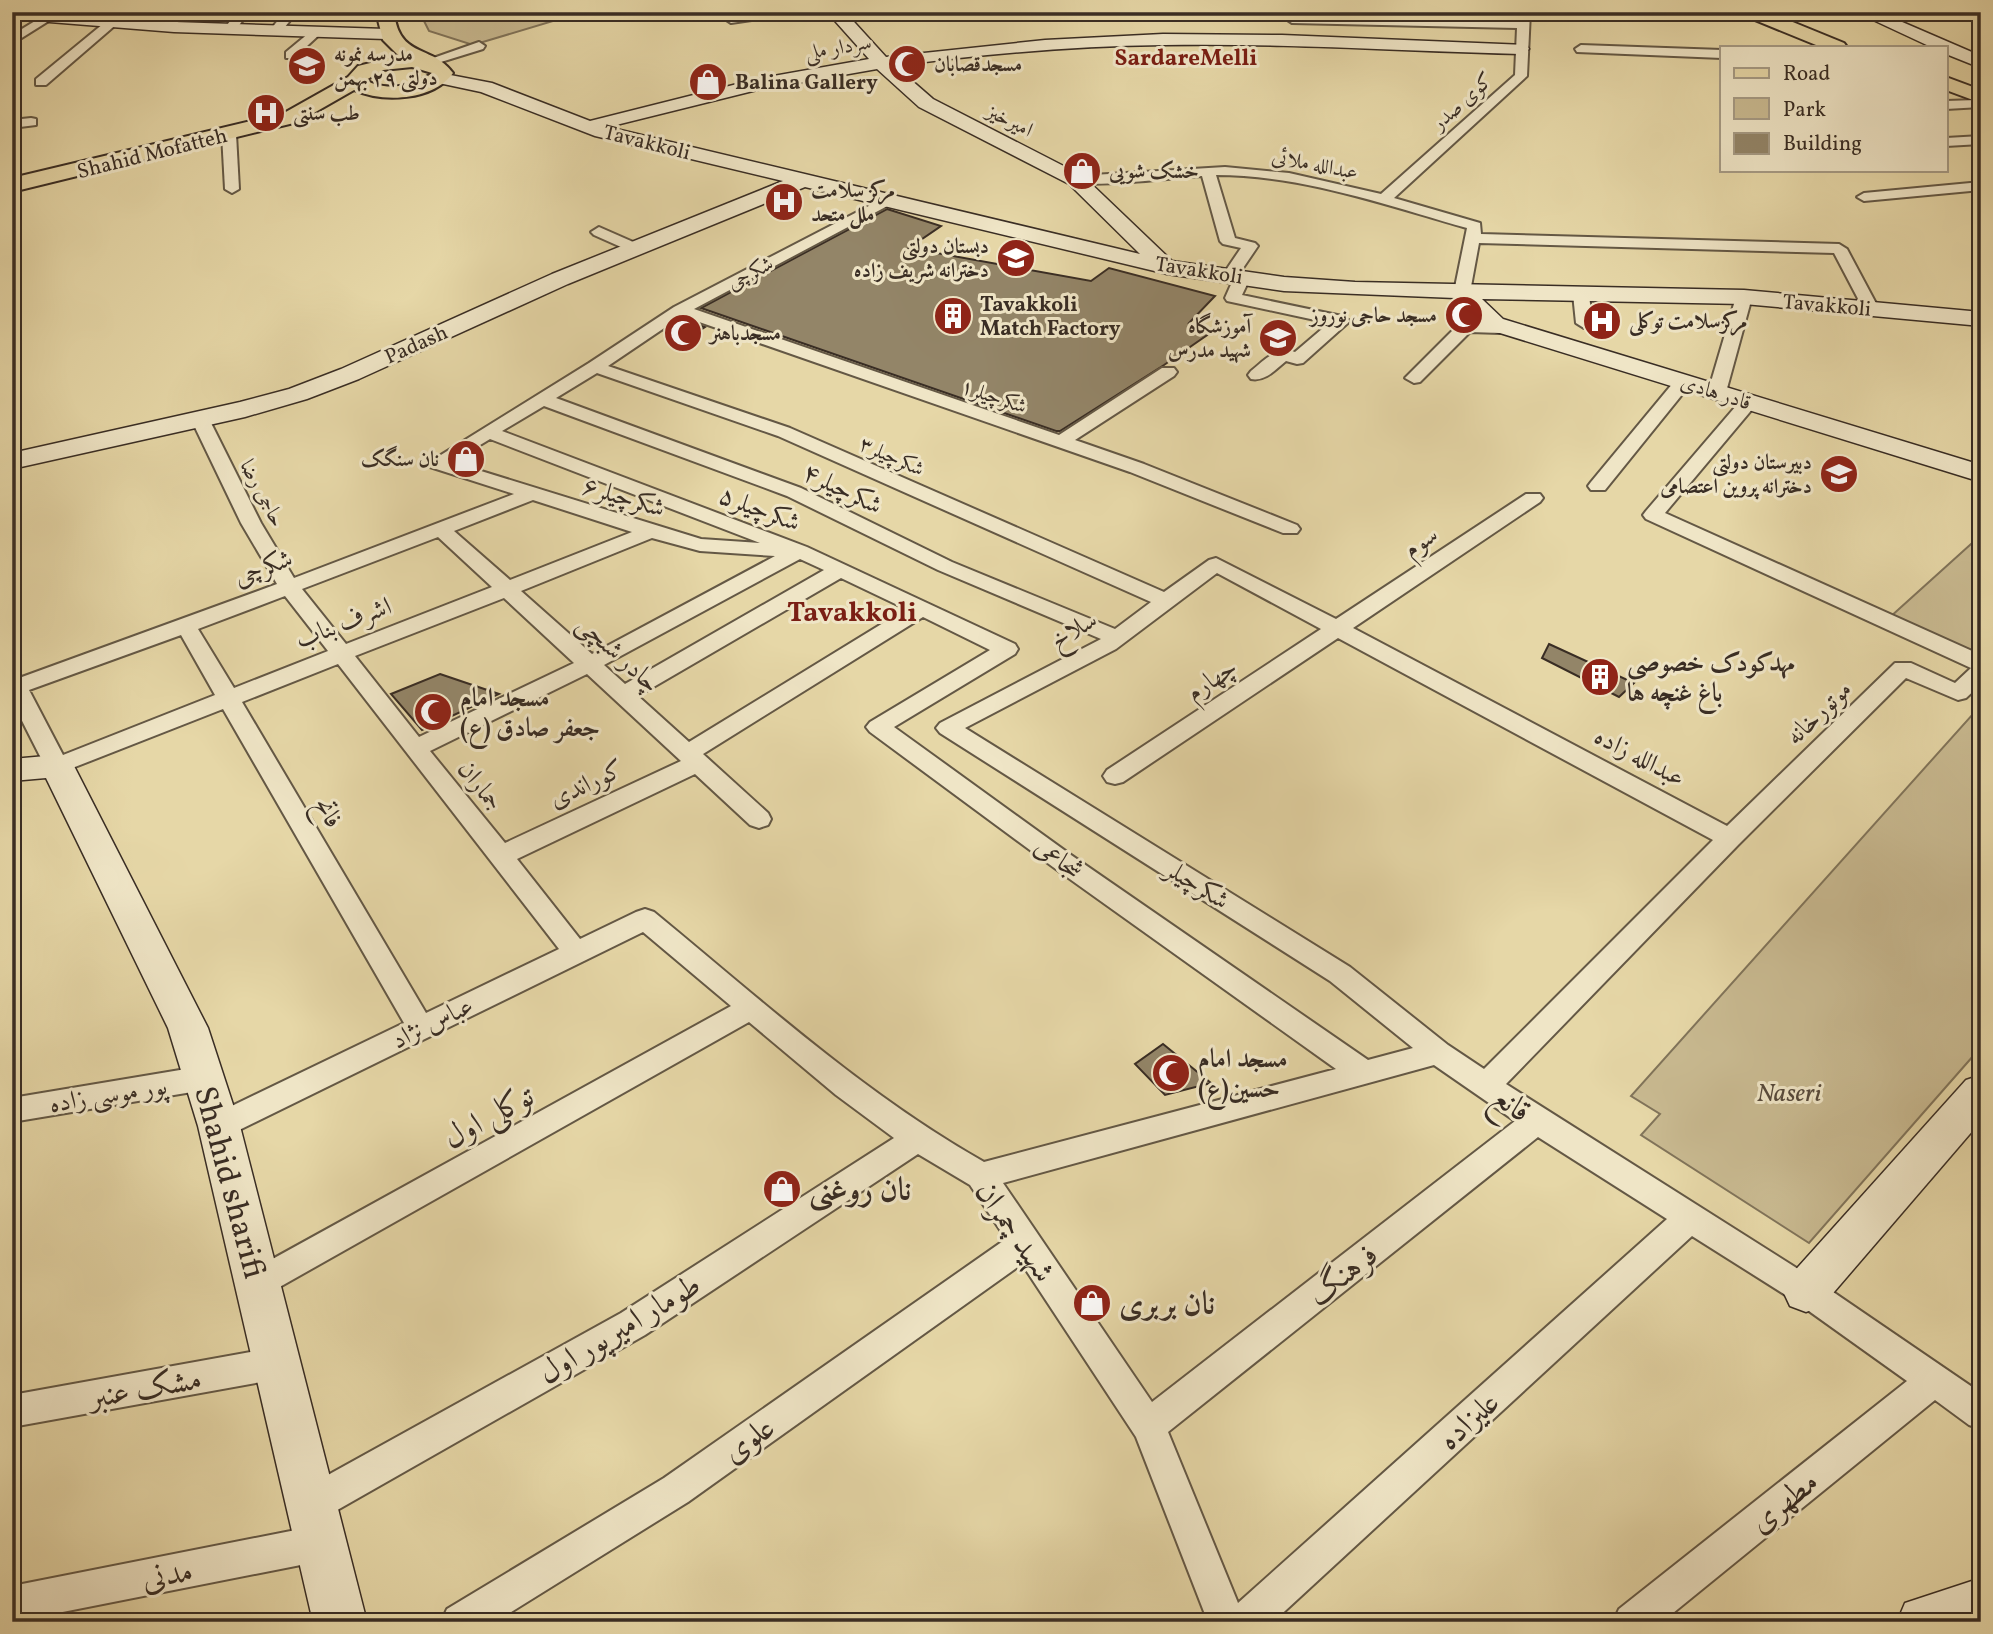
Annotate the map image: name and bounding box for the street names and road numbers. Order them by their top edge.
street label: سردار ملی [802,28,874,69]
street label: کوی صدر [1424,66,1500,139]
street label: امیرخیز [979,96,1038,145]
street label: Tavakkoli [600,119,693,168]
street label: Shahid Mofatteh [74,122,231,187]
street label: عبدالله ملائی [1269,143,1360,188]
street label: شکرچی [722,250,779,299]
street label: Tavakkoli [1153,250,1245,293]
street label: Tavakkoli [1782,288,1872,325]
street label: Padash [380,319,453,372]
street label: قادر هادی [1676,368,1755,418]
street label: شکرچیلر۱ [956,373,1031,422]
street label: شکرچیلر۳ [854,430,928,485]
street label: حاجی رضا [232,455,292,533]
street label: شکرچیلر۴ [796,455,888,525]
street label: شکرچیلر۶ [578,468,669,527]
street label: شکرچیلر۵ [713,478,805,542]
street label: سوم [1396,518,1448,570]
street label: شکرچی [229,541,298,596]
street label: اشرف بناب [290,589,397,659]
street label: سلاخ [1043,603,1107,662]
street label: چادر شبچی [568,607,667,702]
street label: چهارم [1179,650,1247,714]
street label: موتورخانه [1778,673,1861,754]
street label: عبدالله زاده [1587,719,1691,797]
street label: کوراندی [543,752,630,818]
street label: جماران [448,753,511,819]
street label: فاتح [302,791,350,836]
street label: شجاعی [1026,830,1089,889]
street label: شکرچیلر [1155,850,1236,919]
street label: عباس نژاد [386,989,480,1059]
street label: پور موسی زاده [47,1069,171,1123]
street label: توکلی اول [436,1075,544,1162]
street label: قانع [1480,1076,1539,1138]
street label: Shahid sharifi [181,1082,275,1284]
street label: شهید چمران [963,1173,1064,1292]
street label: فرهنگ [1299,1234,1388,1318]
street label: طومار امیرپور اول [531,1265,710,1397]
street label: مشک عنبر [83,1358,205,1422]
street label: علیزاده [1429,1383,1511,1462]
street label: علوی [714,1408,785,1475]
street label: مطهری [1741,1462,1829,1545]
street label: مدنی [138,1550,197,1603]

